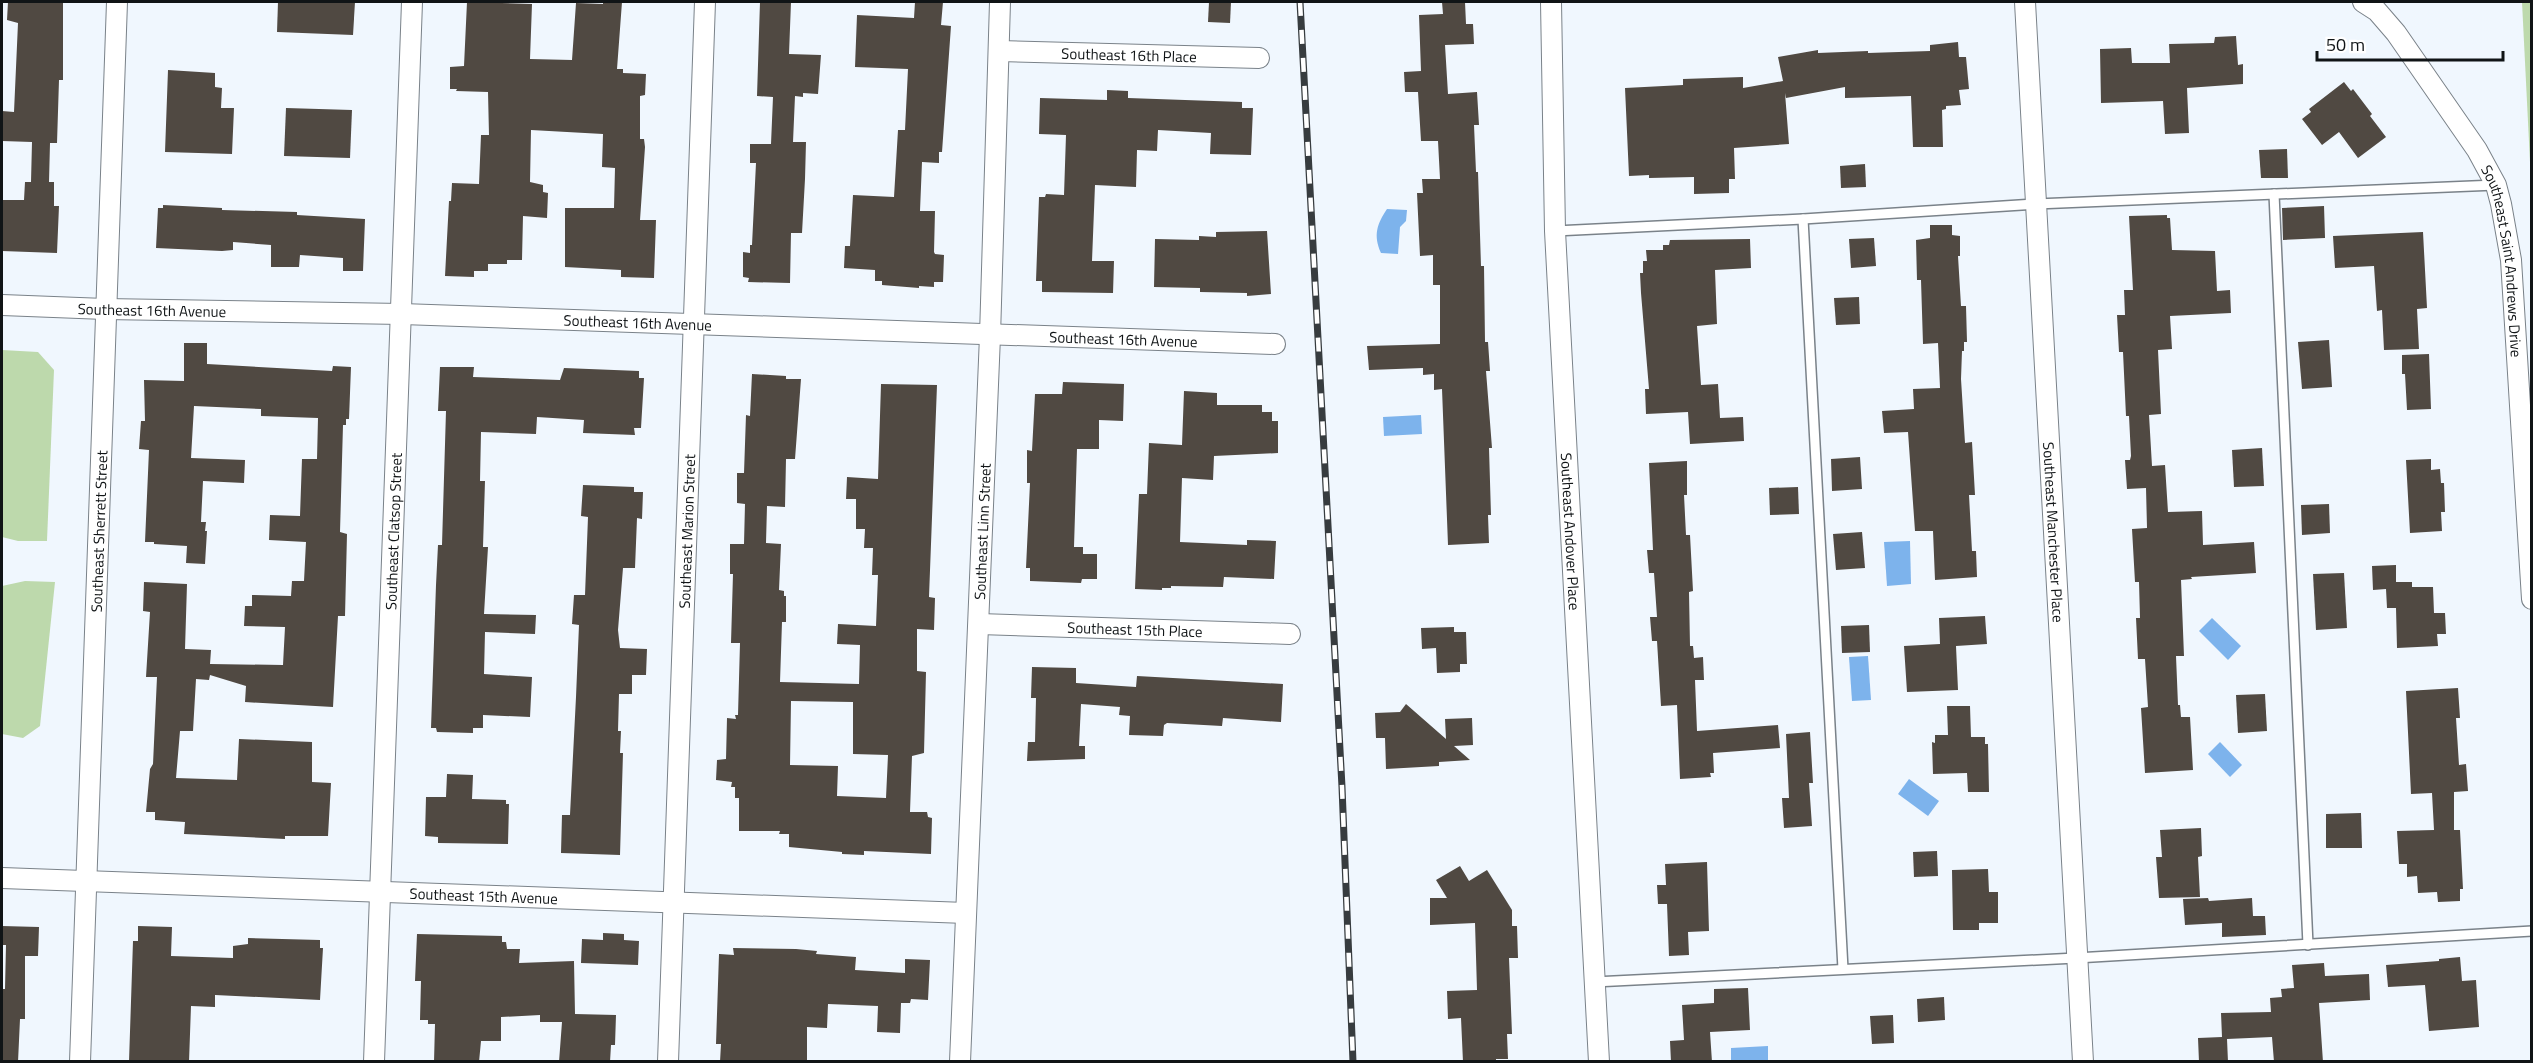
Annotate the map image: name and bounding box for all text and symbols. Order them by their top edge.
scale bar [2317,24,2503,62]
text: 50 m [2326,31,2365,58]
street label: Southeast 16th Place [1061,41,1197,68]
street label: Southeast Saint Andrews Drive [2476,160,2529,358]
street label: Southeast 16th Avenue [77,296,226,323]
street label: Southeast 16th Avenue [563,308,712,336]
street label: Southeast 16th Avenue [1049,325,1198,353]
street label: Southeast Manchester Place [2038,441,2070,623]
street label: Southeast Sherrett Street [84,449,113,613]
street label: Southeast Clatsop Street [379,452,407,610]
street label: Southeast Andover Place [1555,452,1587,611]
street label: Southeast Marion Street [672,453,701,609]
street label: Southeast Linn Street [968,462,996,600]
street label: Southeast 15th Place [1067,615,1203,643]
street label: Southeast 15th Avenue [409,881,558,910]

